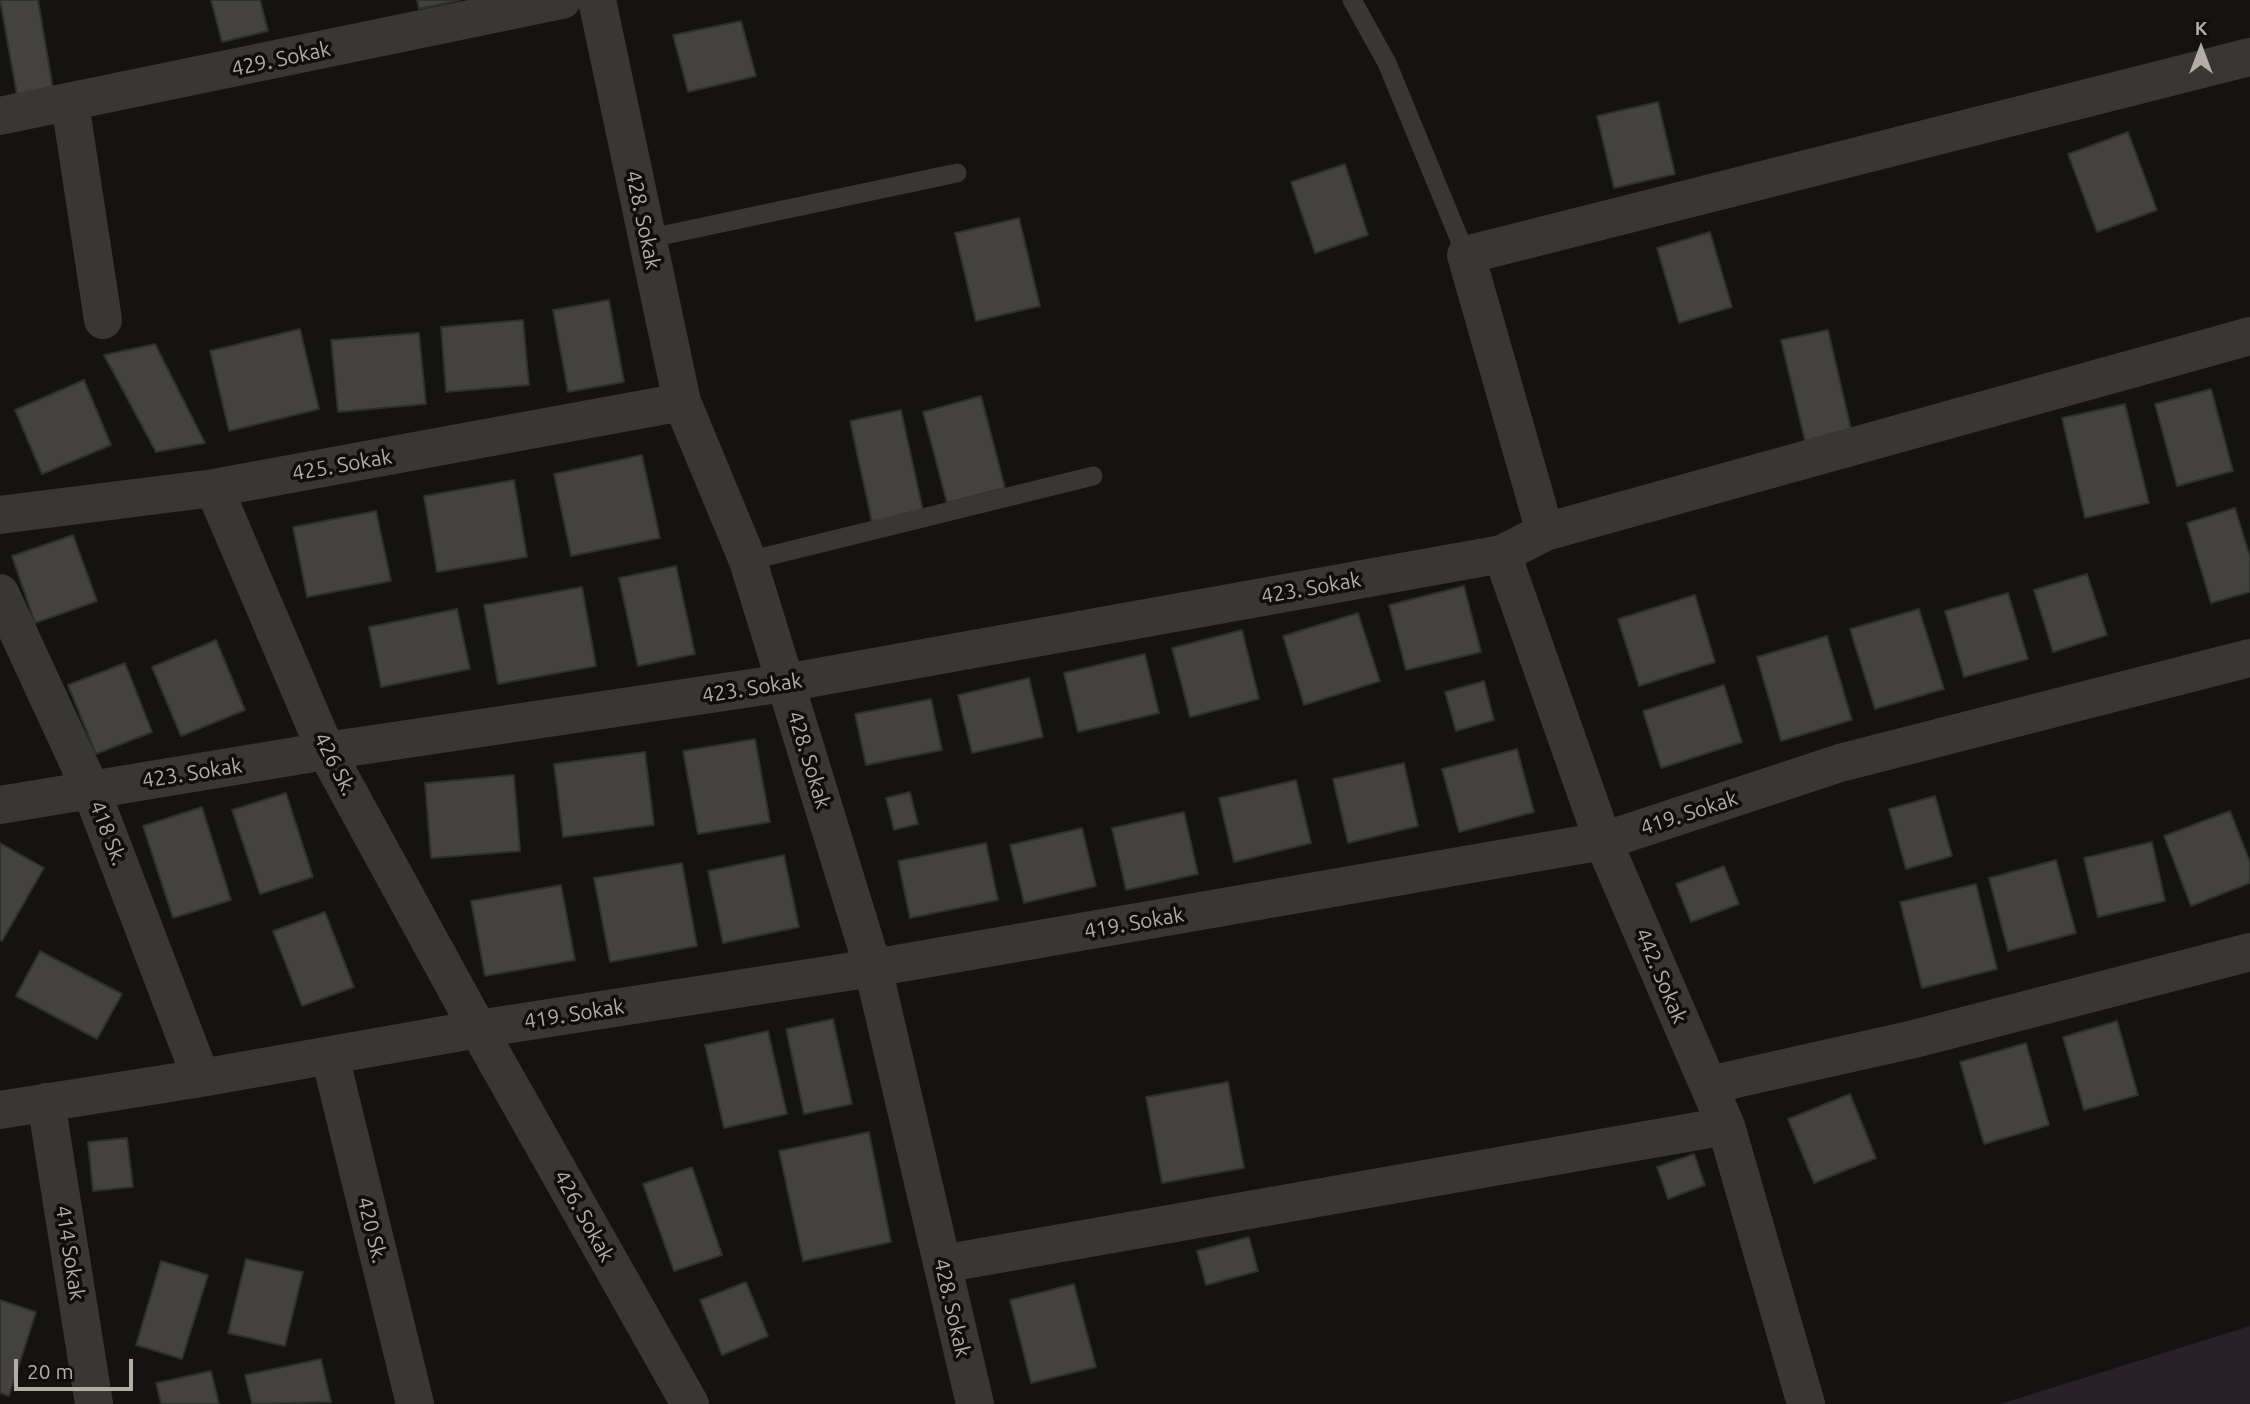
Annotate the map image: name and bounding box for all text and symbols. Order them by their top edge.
north arrow [2166,14,2236,84]
text: K [2195,17,2207,39]
street label: 429. Sokak [229,36,333,82]
street label: 428. Sokak [620,168,666,272]
street label: 425. Sokak [290,444,394,486]
street label: 423. Sokak [1259,567,1363,609]
street label: 423. Sokak [700,668,804,708]
street label: 428. Sokak [782,708,836,812]
street label: 426 Sk. [309,728,361,800]
street label: 423. Sokak [140,753,244,793]
street label: 419. Sokak [1637,785,1741,841]
street label: 418 Sk. [84,797,132,869]
street label: 419. Sokak [1082,902,1186,944]
street label: 442. Sokak [1630,925,1692,1027]
street label: 419. Sokak [522,994,626,1034]
street label: 426. Sokak [549,1166,619,1266]
street label: 420 Sk. [352,1194,392,1266]
street label: 414 Sokak [50,1204,90,1302]
street label: 428. Sokak [928,1256,976,1360]
scale bar [18,1344,136,1388]
text: 20 m [27,1359,74,1383]

